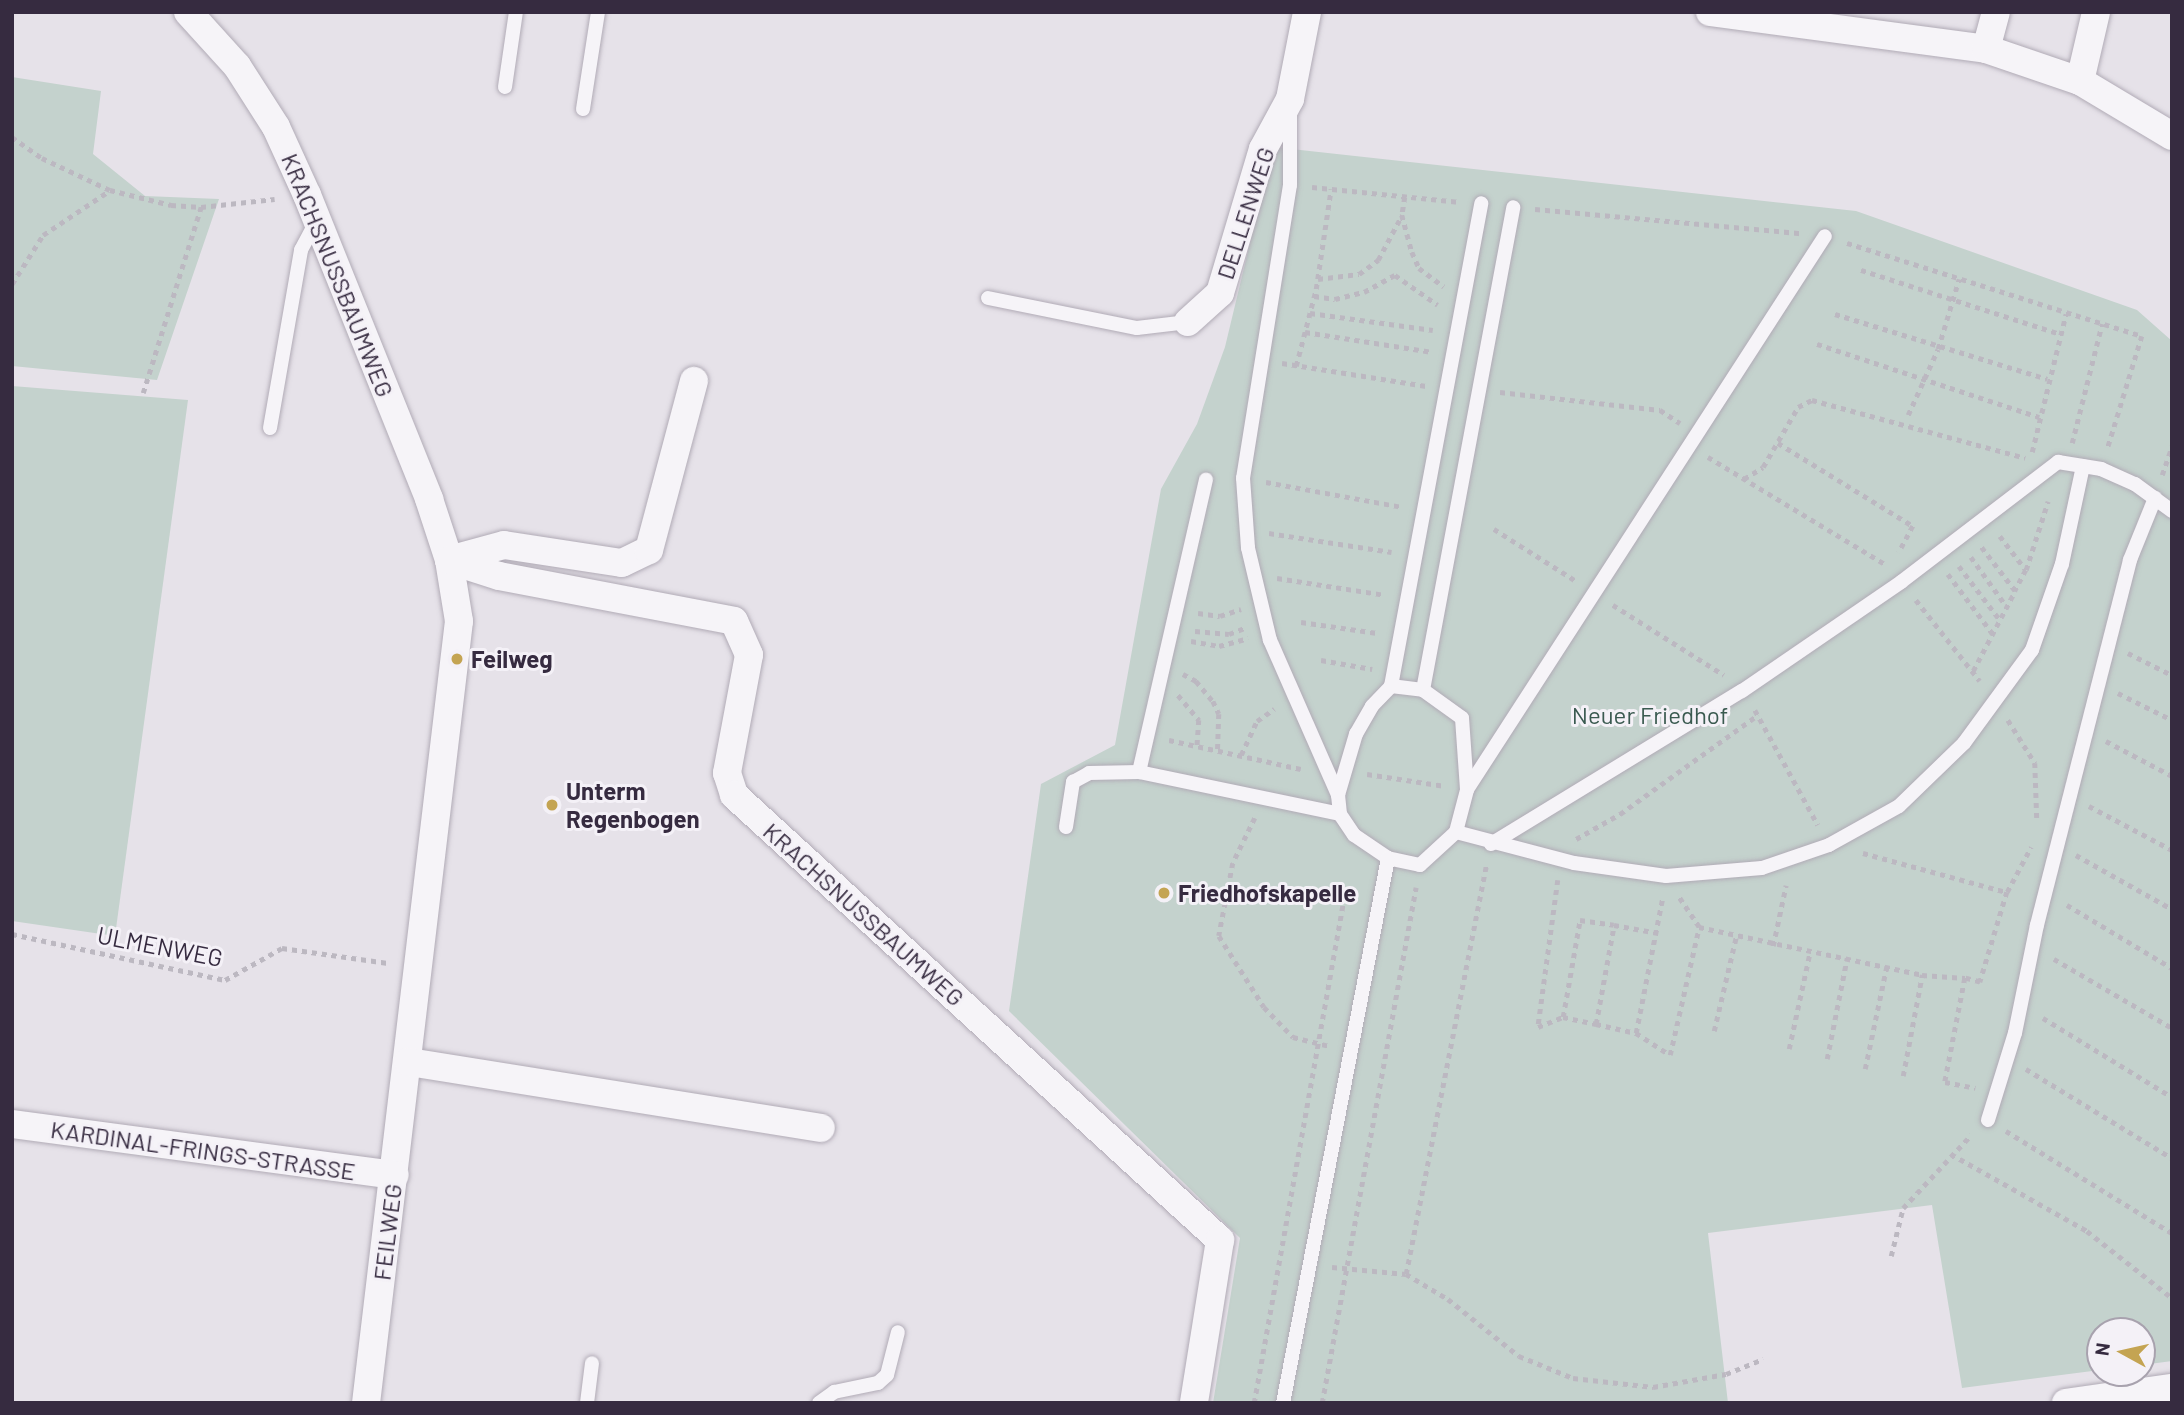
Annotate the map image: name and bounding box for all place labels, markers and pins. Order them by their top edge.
place label: Feilweg [471,645,553,673]
marker: Feilweg [449,651,465,667]
place label: Unterm Regenbogen [566,777,700,833]
marker: Unterm Regenbogen [544,797,560,813]
place label: Friedhofskapelle [1178,879,1356,907]
marker: Friedhofskapelle [1156,885,1172,901]

